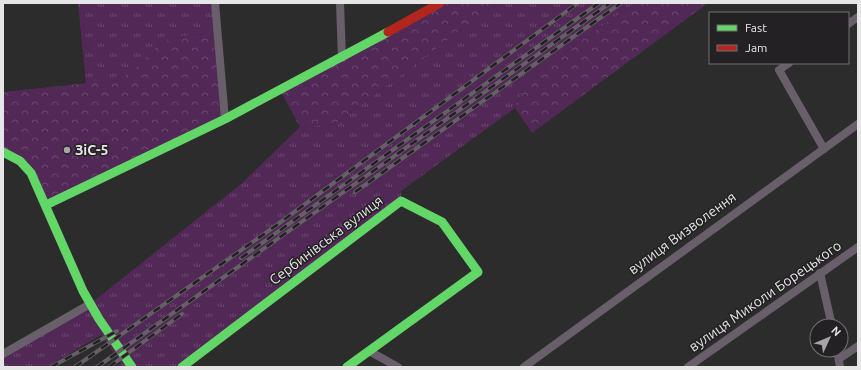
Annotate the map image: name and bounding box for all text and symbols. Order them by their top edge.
legend [709,12,849,64]
text: Fast [745,21,767,34]
text: Jam [745,41,767,54]
place label: ЗіС-5 [75,142,109,158]
marker: ЗіС-5 [62,145,72,155]
street label: вулиця Визволення [625,189,739,277]
street label: Сербинівська вулиця [266,192,386,288]
street label: вулиця Миколи Борецького [686,237,844,355]
north arrow [809,318,849,358]
text: N [829,324,843,338]

